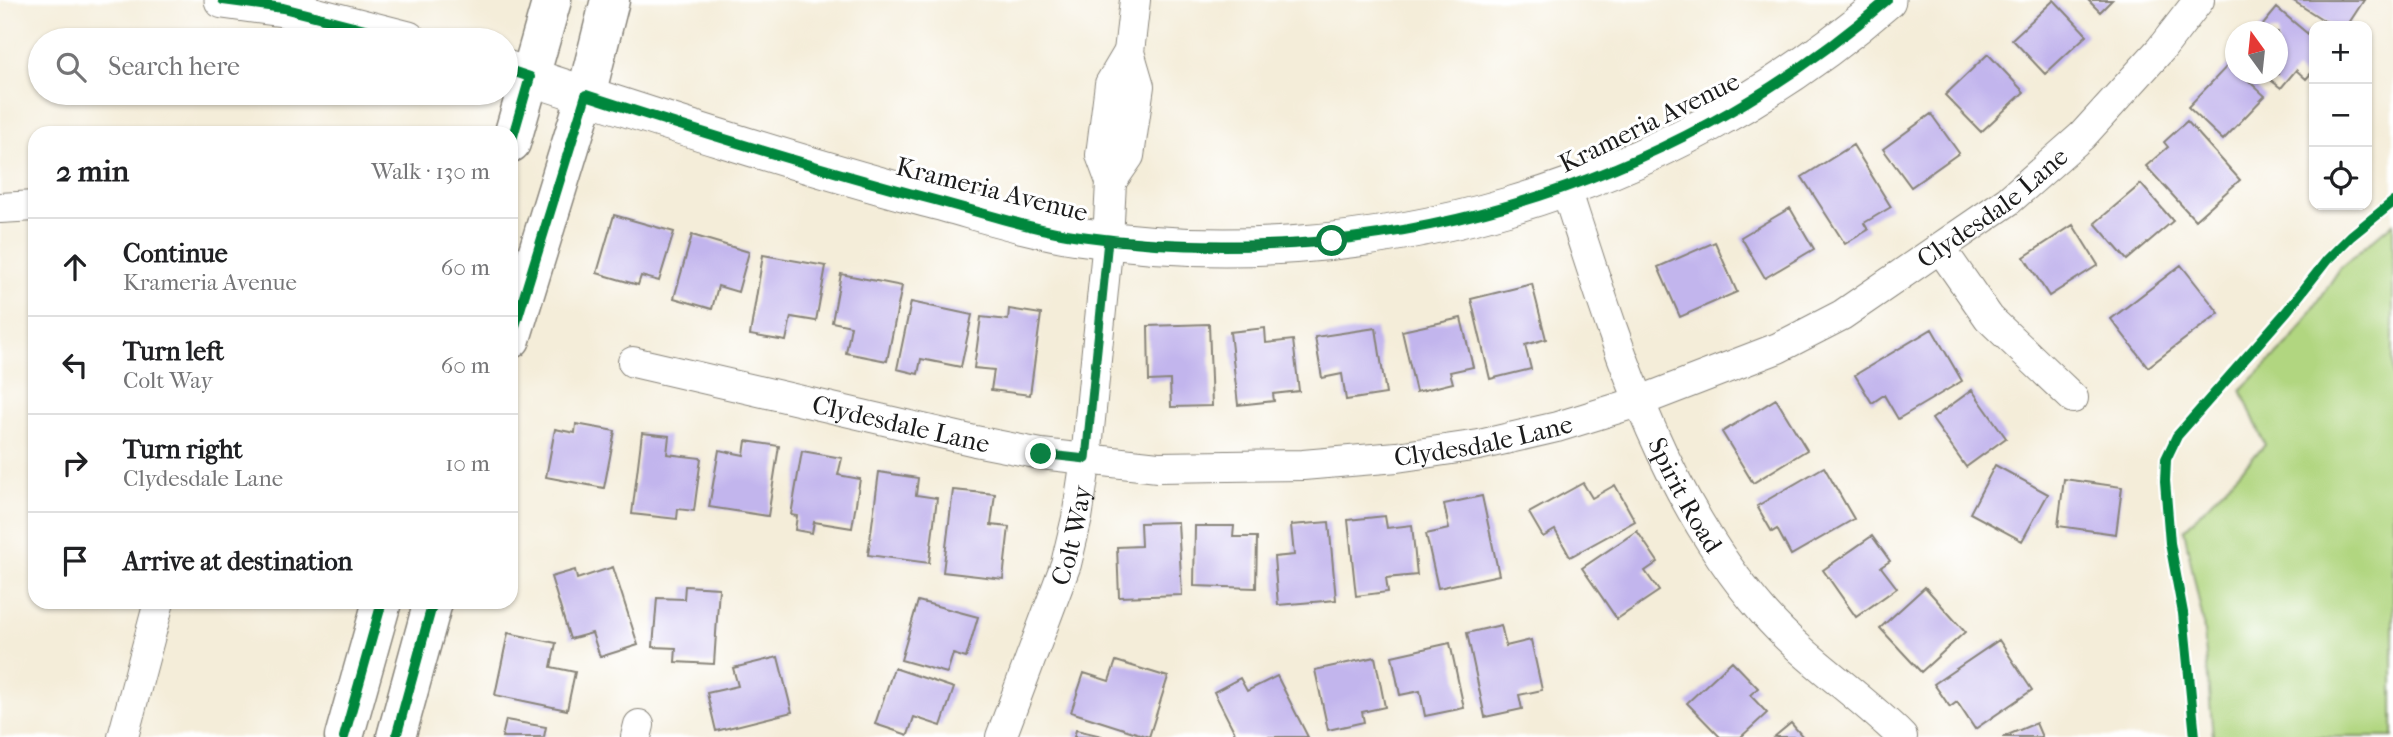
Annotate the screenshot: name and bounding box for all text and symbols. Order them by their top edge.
north arrow [2225,21,2288,84]
map controls [2309,21,2372,210]
button: + [2309,21,2372,84]
search box [28,28,518,105]
icon: search [52,48,90,86]
text: Search here [108,51,240,82]
street label: Krameria Avenue [1554,65,1744,179]
button: − [2309,84,2372,147]
street label: Clydesdale Lane [1911,141,2074,275]
button: locate [2309,147,2372,210]
street label: Krameria Avenue [893,151,1091,228]
text: 2 min [56,154,129,189]
text: Walk · 130 m [371,158,490,185]
route start [1316,225,1347,256]
text: Continue [123,238,228,269]
icon: ahead [56,248,94,286]
text: 60 m [441,254,490,281]
text: Krameria Avenue [123,269,297,296]
text: Turn left [123,336,224,367]
icon: left [56,346,94,384]
text: 60 m [441,352,490,379]
text: Colt Way [123,367,213,394]
street label: Clydesdale Lane [809,389,992,460]
street label: Clydesdale Lane [1392,408,1576,473]
street label: Spirit Road [1641,433,1729,559]
text: Turn right [123,434,243,465]
route end [1025,438,1056,469]
icon: right [56,444,94,482]
text: 10 m [445,450,490,477]
text: Clydesdale Lane [123,465,283,492]
street label: Colt Way [1044,482,1098,590]
icon: arrive [56,542,94,580]
text: Arrive at destination [123,546,353,577]

